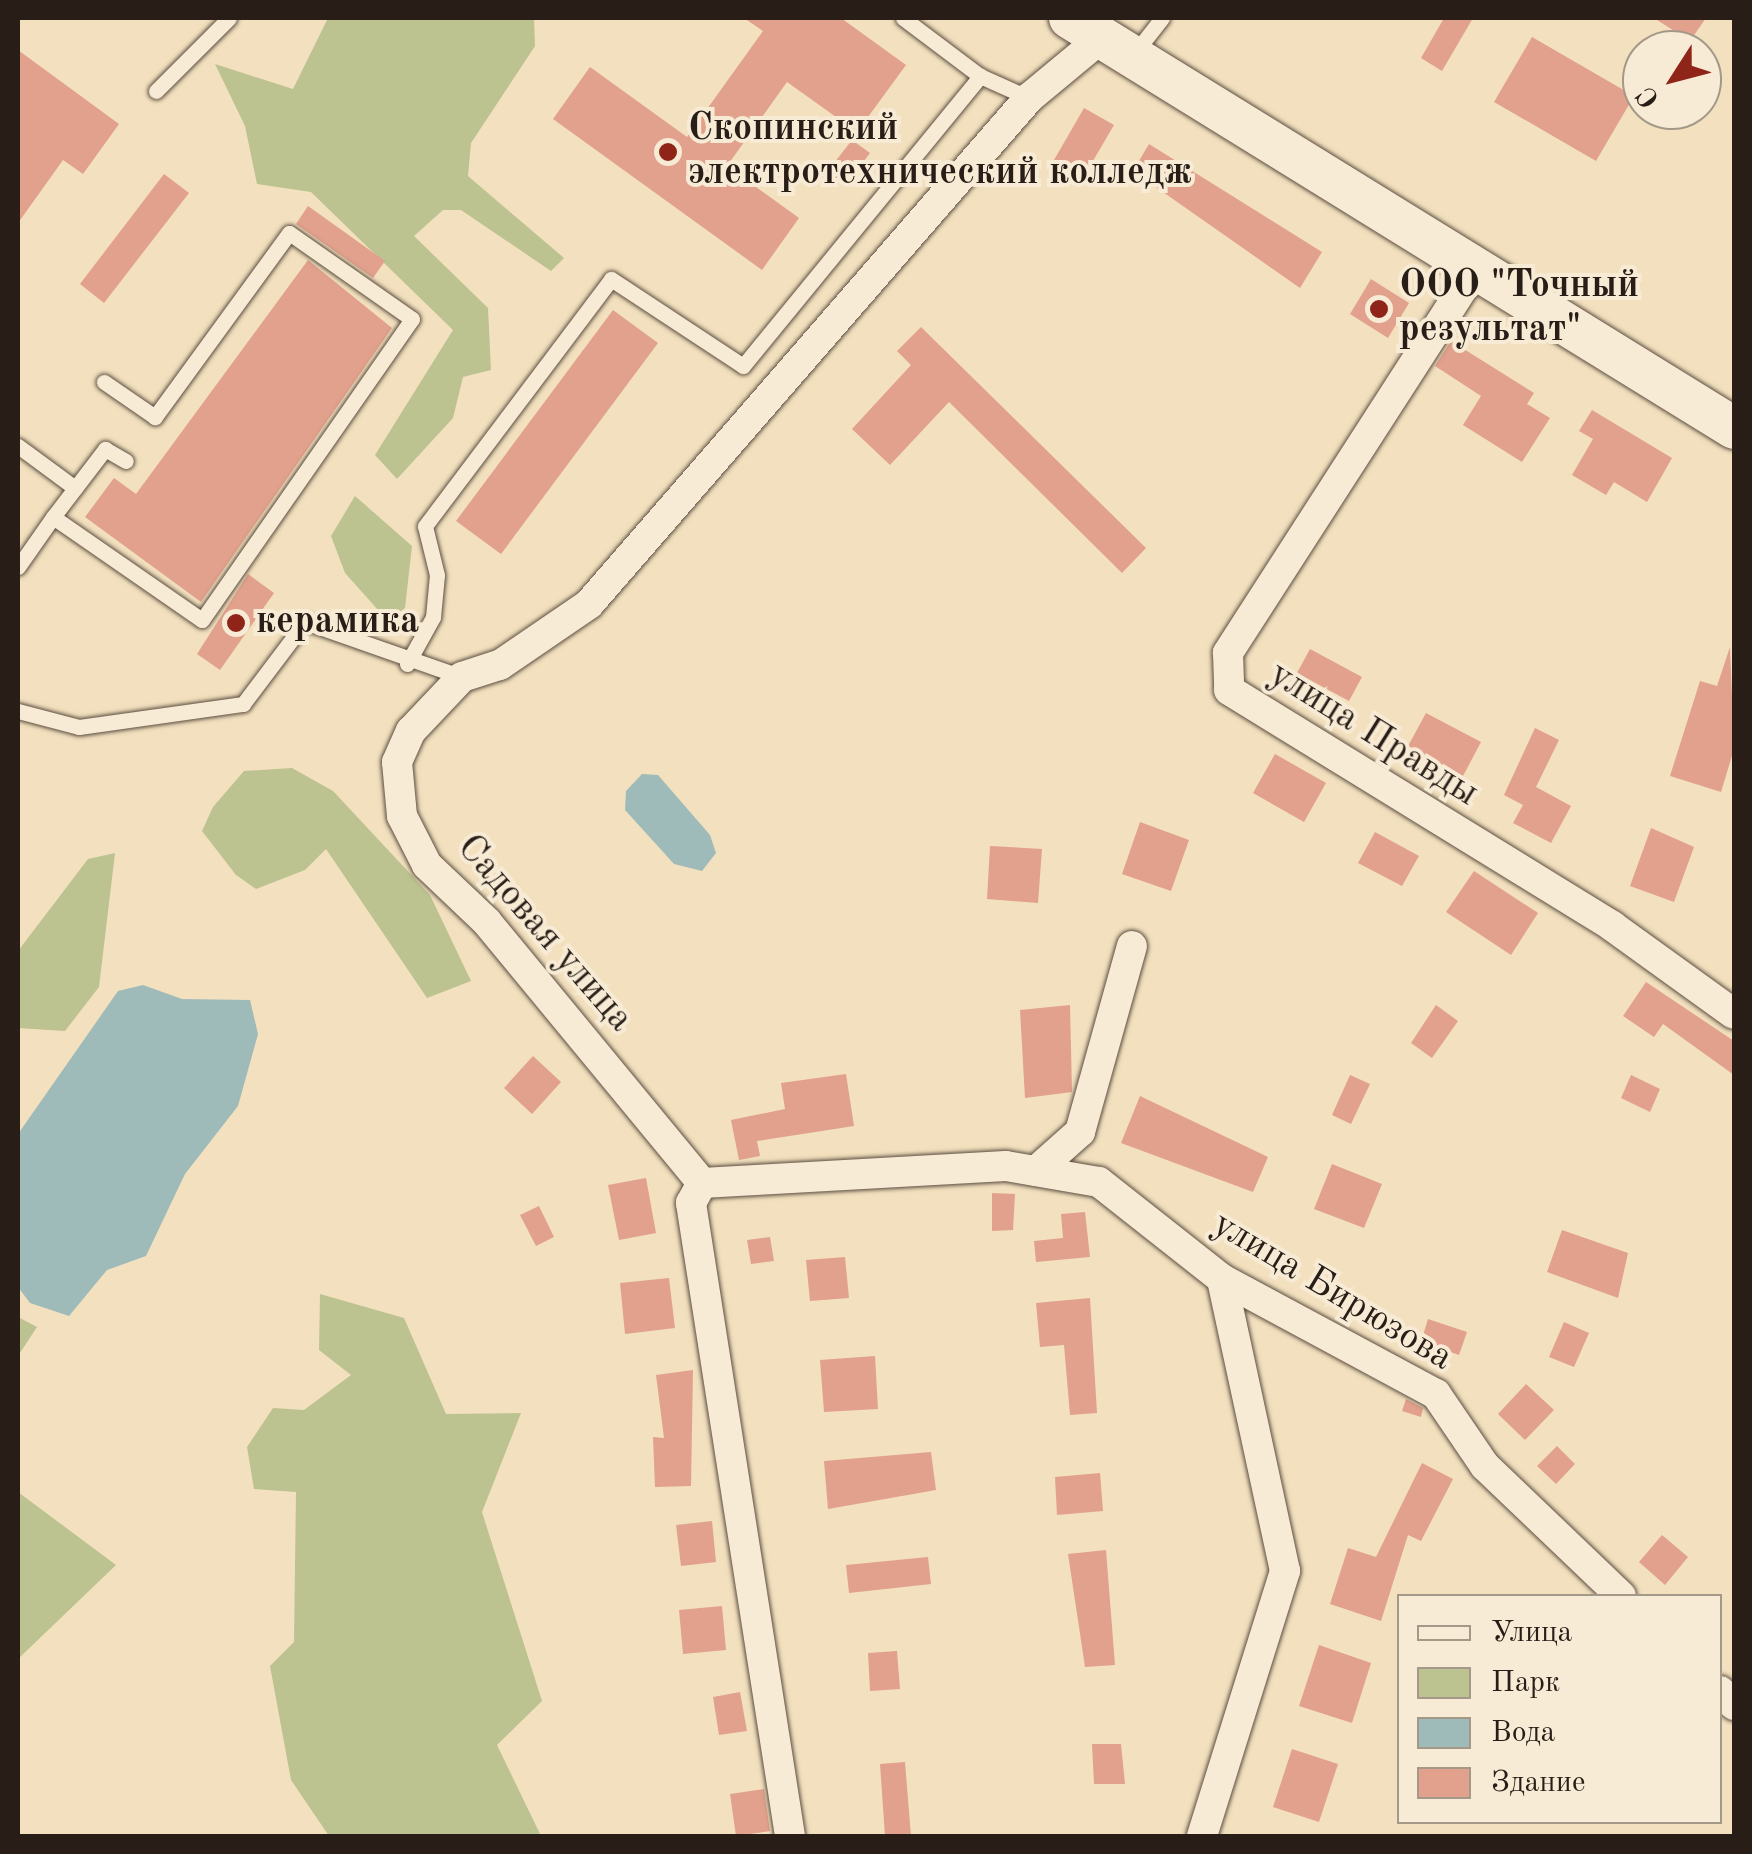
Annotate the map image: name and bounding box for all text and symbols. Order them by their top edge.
north arrow [1622,30,1722,130]
text: С [1633,81,1666,112]
place label: Скопинский электротехнический колледж [688,107,1192,196]
marker: Скопинский электротехнический колледж [657,141,679,163]
place label: ООО "Точный результат" [1399,264,1639,353]
marker: ООО "Точный результат" [1368,298,1390,320]
place label: керамика [256,600,419,646]
marker: керамика [225,612,247,634]
street label: улица Правды [1260,653,1486,817]
street label: Садовая улица [446,826,642,1042]
street label: улица Бирюзова [1203,1202,1461,1382]
legend [1397,1594,1722,1824]
text: Улица [1491,1618,1572,1648]
text: Парк [1491,1668,1560,1698]
text: Вода [1491,1718,1555,1748]
text: Здание [1491,1768,1586,1798]

